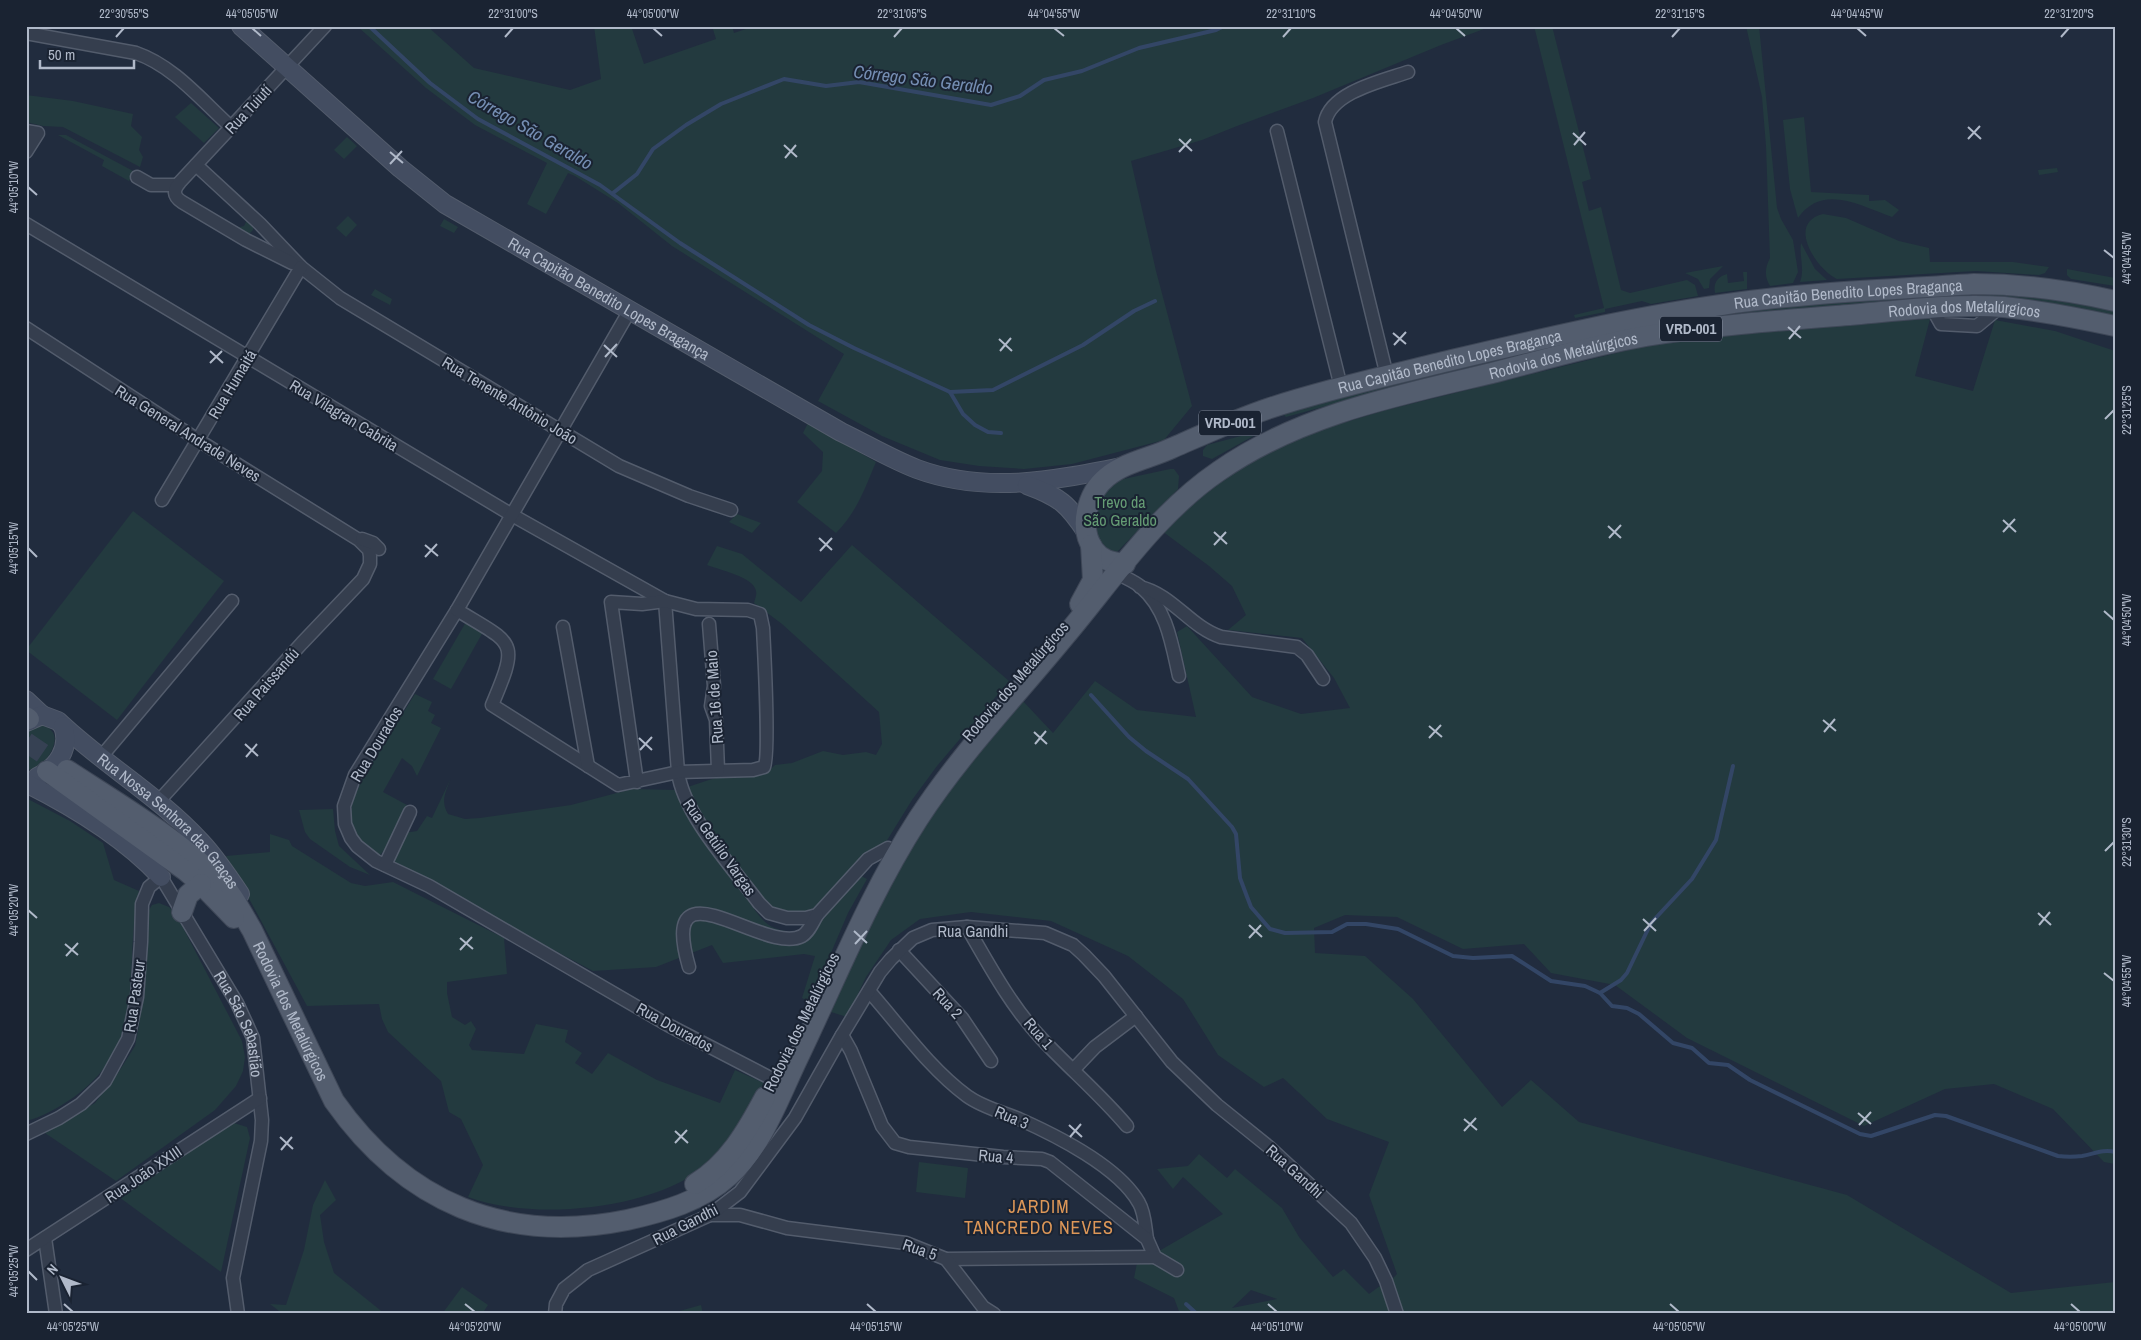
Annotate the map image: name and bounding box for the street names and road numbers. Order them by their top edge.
street label: Rua Tuiutí [220,79,277,138]
street label: Rua Capitão Benedito Lopes Bragança [504,232,714,365]
street label: Rua Capitão Benedito Lopes Bragança [1733,274,1964,314]
street label: Rodovia dos Metalúrgicos [1887,295,2042,323]
road number: VRD-001 [1660,316,1722,342]
street label: Rua Capitão Benedito Lopes Bragança [1335,324,1564,399]
street label: Rodovia dos Metalúrgicos [1486,327,1639,384]
street label: Rua Humaitá [203,345,262,423]
street label: Rua Tenente Antônio João [438,351,582,449]
street label: Rua Vilagran Cabrita [286,374,403,456]
street label: Rua General Andrade Neves [111,379,265,487]
road number: VRD-001 [1199,410,1261,436]
street label: Rodovia dos Metalúrgicos [957,616,1073,746]
street label: Rua Paissandú [228,643,304,725]
street label: Rua 16 de Maio [700,650,728,744]
street label: Rua Dourados [345,702,407,786]
street label: Rua Nossa Senhora das Graças [93,748,244,893]
street label: Rua Getúlio Vargas [678,794,762,900]
street label: Rua Gandhi [938,920,1008,942]
street label: Rodovia dos Metalúrgicos [248,938,334,1085]
street label: Rodovia dos Metalúrgicos [758,949,844,1095]
street label: Rua Pasteur [118,958,150,1034]
street label: Rua São Sebastião [209,966,268,1078]
street label: Rua 2 [928,983,968,1023]
street label: Rua Dourados [633,997,717,1057]
street label: Rua 1 [1019,1013,1059,1054]
street label: Rua 3 [992,1100,1032,1134]
street label: Rua Gandhi [1261,1139,1329,1203]
street label: Rua João XXIII [100,1140,186,1208]
street label: Rua 4 [978,1144,1014,1168]
street label: Rua Gandhi [648,1198,722,1250]
street label: Rua 5 [900,1233,940,1265]

